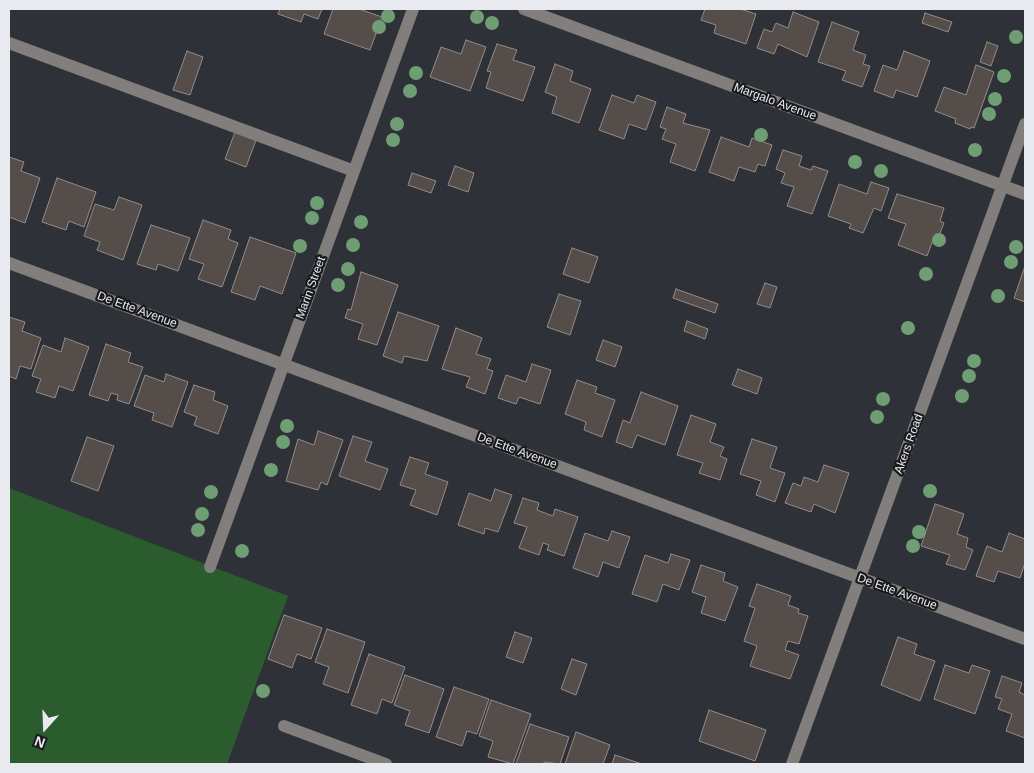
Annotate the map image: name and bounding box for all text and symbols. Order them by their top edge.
street label: Margalo Avenue [732,80,818,124]
street label: Marin Street [293,255,329,321]
street label: De Ette Avenue [95,289,179,331]
street label: Akers Road [892,412,926,476]
street label: De Ette Avenue [475,430,559,472]
street label: De Ette Avenue [855,571,939,613]
north arrow [20,703,70,753]
text: N [32,733,47,751]

